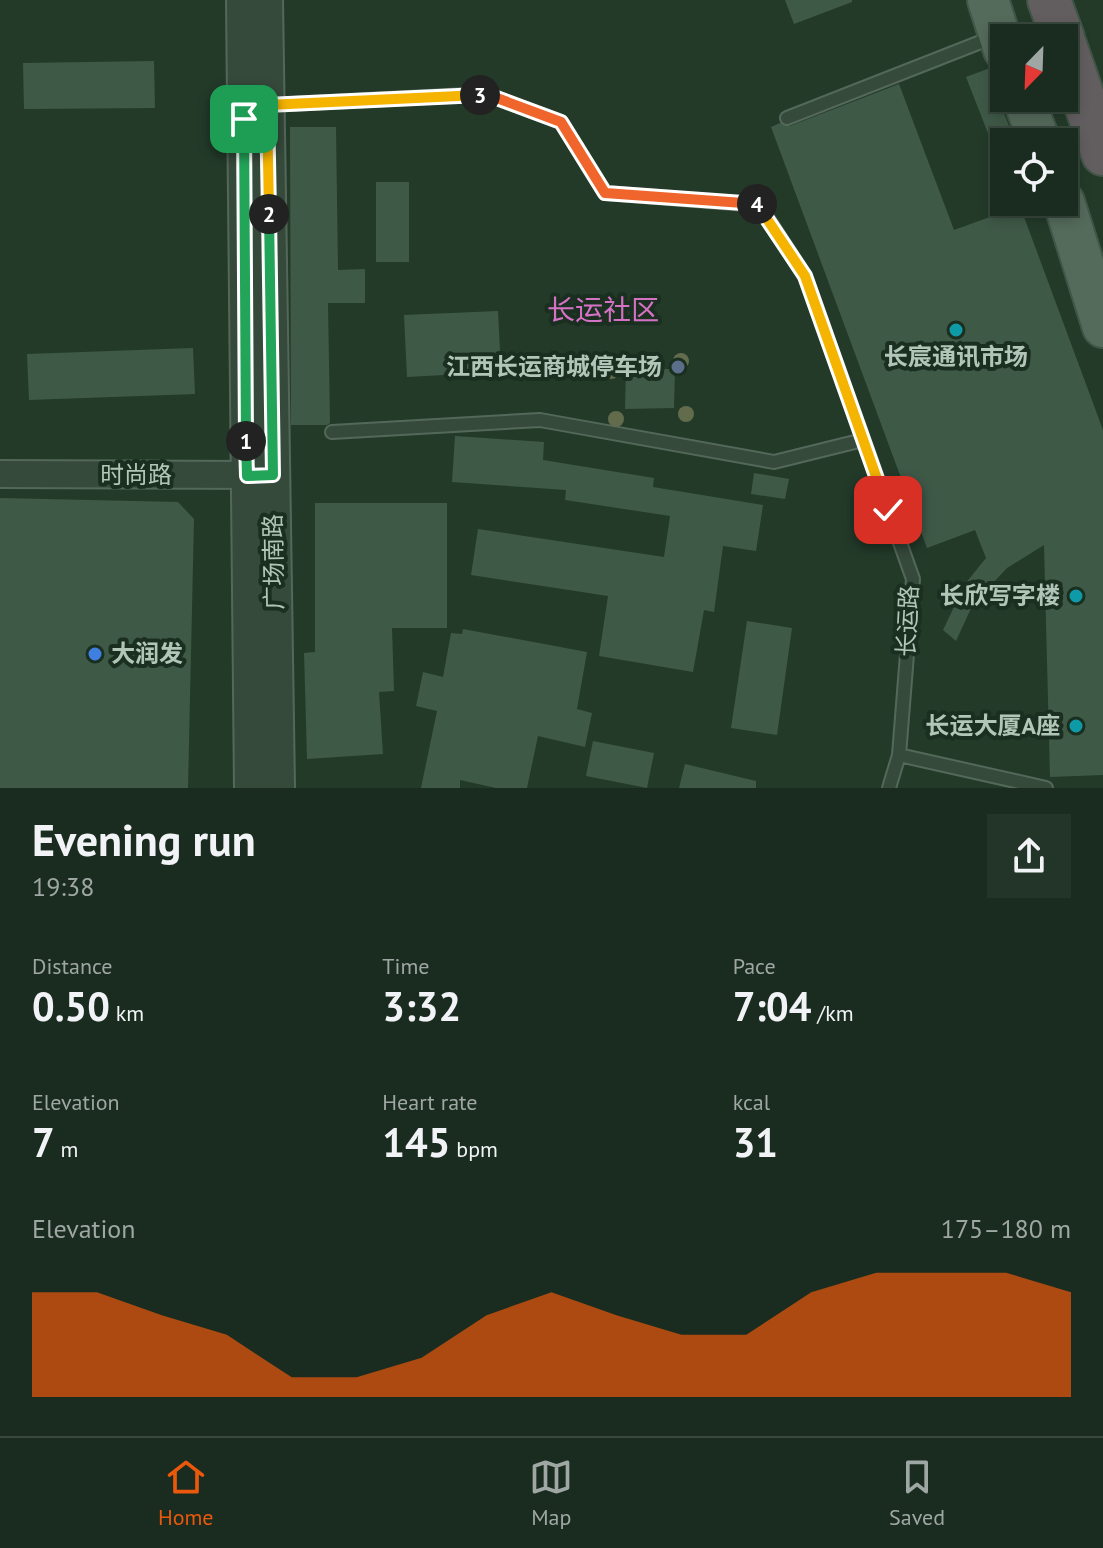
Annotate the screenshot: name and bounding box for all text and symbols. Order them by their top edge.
north arrow [990,24,1078,112]
map controls [990,24,1078,216]
pin: 3 [460,75,500,115]
text: 3 [474,81,486,109]
pin [210,85,278,153]
icon: arrive [222,97,266,141]
button: locate [990,128,1078,216]
pin: 4 [737,184,777,224]
text: 4 [751,190,763,218]
pin: 2 [249,194,289,234]
text: 2 [263,200,275,228]
district label: 长运社区 [547,291,659,328]
marker: 长宸通讯市场 [947,321,965,339]
place label: 长宸通讯市场 [884,341,1028,372]
place label: 江西长运商城停车场 [446,351,662,382]
marker: 江西长运商城停车场 [669,358,687,376]
pin: 1 [226,421,266,461]
text: 1 [240,427,252,455]
street label: 时尚路 [100,459,172,490]
pin [854,476,922,544]
icon: check [866,488,910,532]
street label: 广场南路 [257,514,290,610]
place label: 长欣写字楼 [940,580,1060,611]
street label: 长运路 [890,584,925,658]
marker: 长欣写字楼 [1067,587,1085,605]
place label: 大润发 [111,638,183,669]
marker: 大润发 [86,645,104,663]
place label: 长运大厦A座 [925,710,1060,741]
marker: 长运大厦A座 [1067,717,1085,735]
text: Evening run [32,811,256,868]
button: share [987,814,1071,898]
text: 19:38 [32,870,94,903]
text: Distance [32,952,113,980]
text: Time [382,952,429,980]
text: Pace [733,952,776,980]
text: 0.50 [32,980,110,1032]
text: 3:32 [382,980,461,1032]
text: 7:04 [733,980,811,1032]
text: km [110,999,144,1027]
text: /km [811,999,854,1027]
text: Elevation [32,1088,120,1116]
text: Heart rate [382,1088,477,1116]
text: kcal [733,1088,770,1116]
text: 7 [32,1116,55,1168]
text: 145 [382,1116,450,1168]
text: 31 [733,1116,778,1168]
text: m [55,1135,78,1163]
text: bpm [450,1135,498,1163]
text: Elevation [32,1212,136,1245]
text: 175–180 m [941,1212,1071,1245]
tab: Home [158,1455,214,1531]
tab: Map [529,1455,573,1531]
tab: Saved [889,1455,945,1531]

